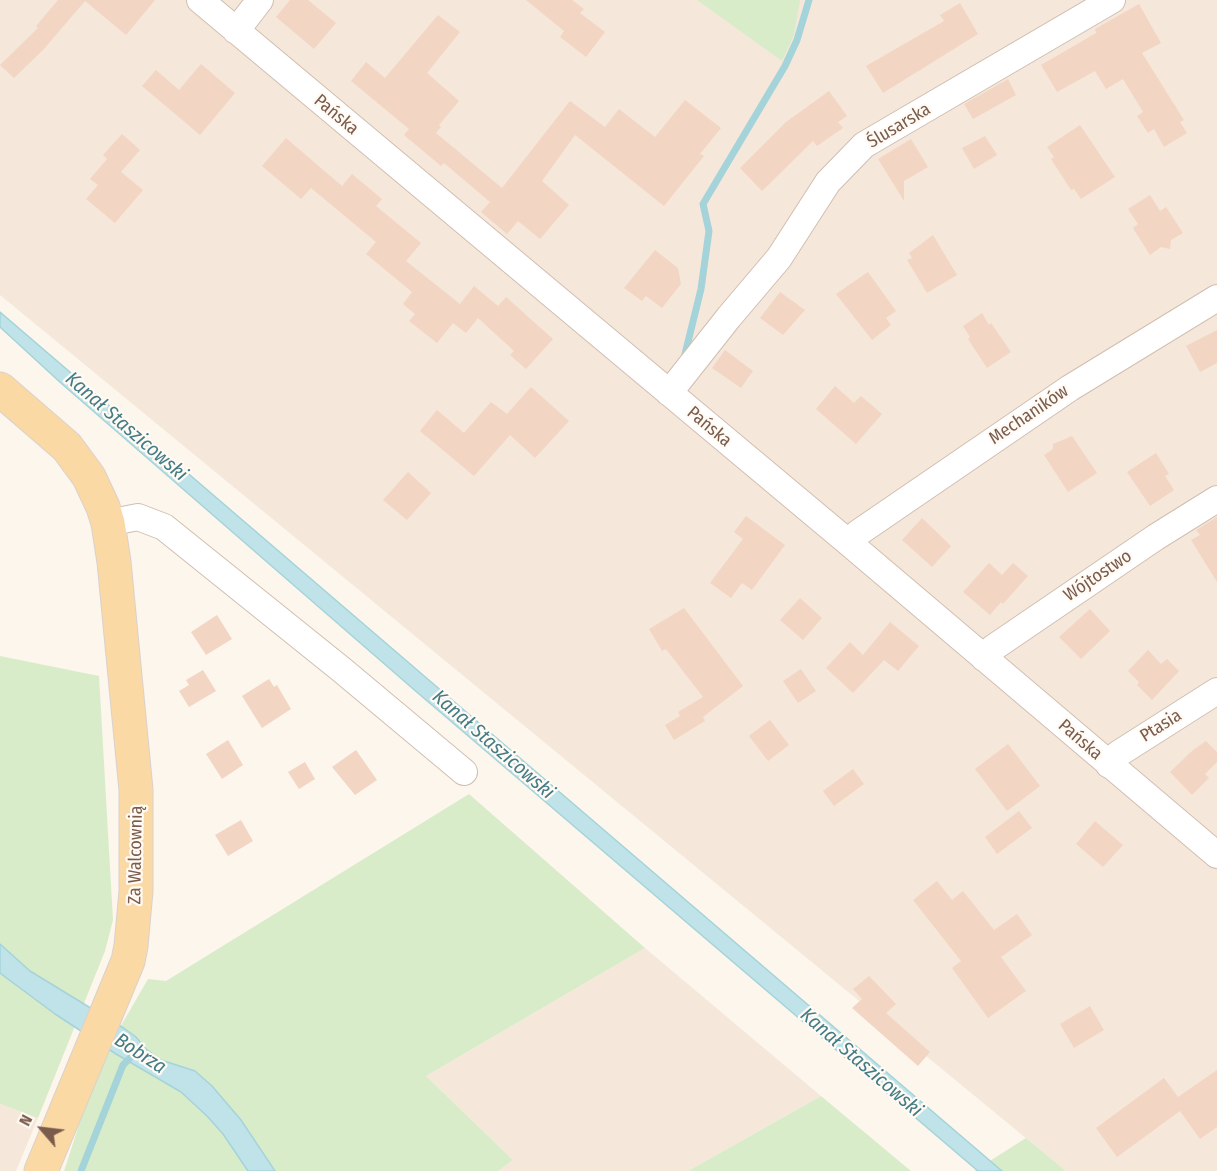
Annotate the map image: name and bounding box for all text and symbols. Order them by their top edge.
street label: Pańska [309,90,363,140]
street label: Ślusarska [863,99,935,153]
water label: Kanał Staszicowski [60,367,192,487]
street label: Mechaników [985,381,1073,449]
street label: Pańska [682,402,736,452]
street label: Wójtostwo [1060,545,1136,607]
water label: Kanał Staszicowski [427,685,559,805]
street label: Ptasia [1136,705,1186,747]
street label: Pańska [1054,715,1106,765]
street label: Za Walcownią [124,805,148,905]
water label: Kanał Staszicowski [795,1003,927,1123]
water label: Bobrza [110,1028,170,1080]
north arrow [12,1099,72,1159]
text: N [15,1112,36,1129]

